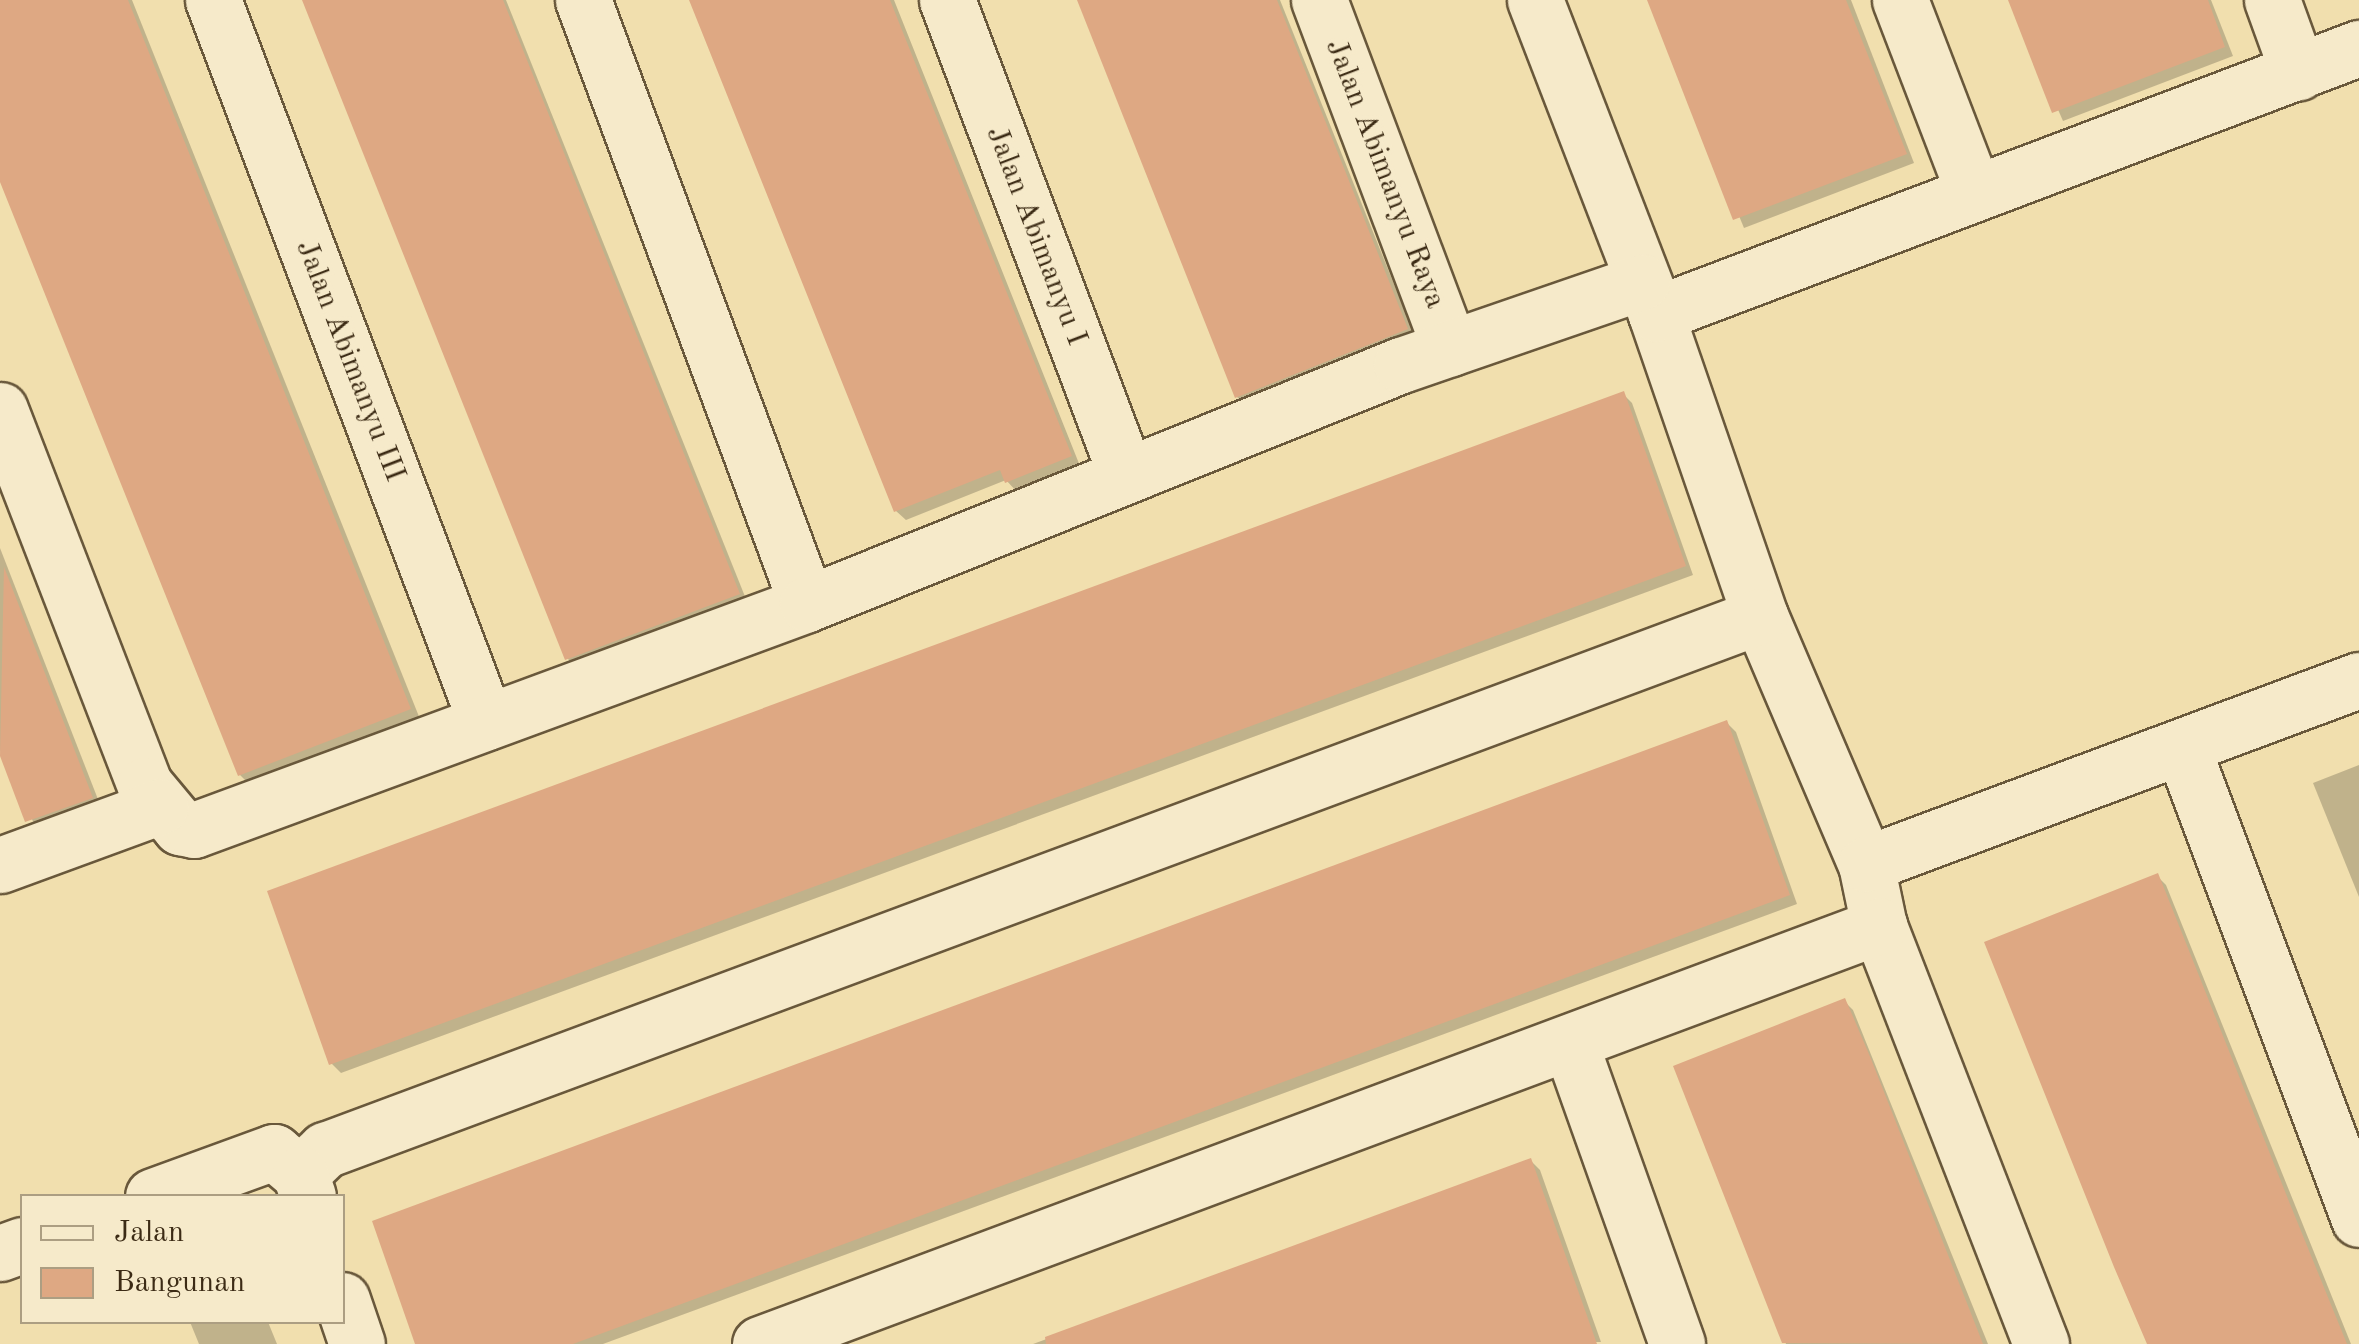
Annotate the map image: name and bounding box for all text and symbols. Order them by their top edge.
street label: Jalan Abimanyu Raya [1317,34,1453,314]
street label: Jalan Abimanyu I [978,121,1094,351]
street label: Jalan Abimanyu III [287,235,413,487]
legend [20,1194,345,1324]
text: Jalan [114,1218,184,1248]
text: Bangunan [114,1268,245,1298]

